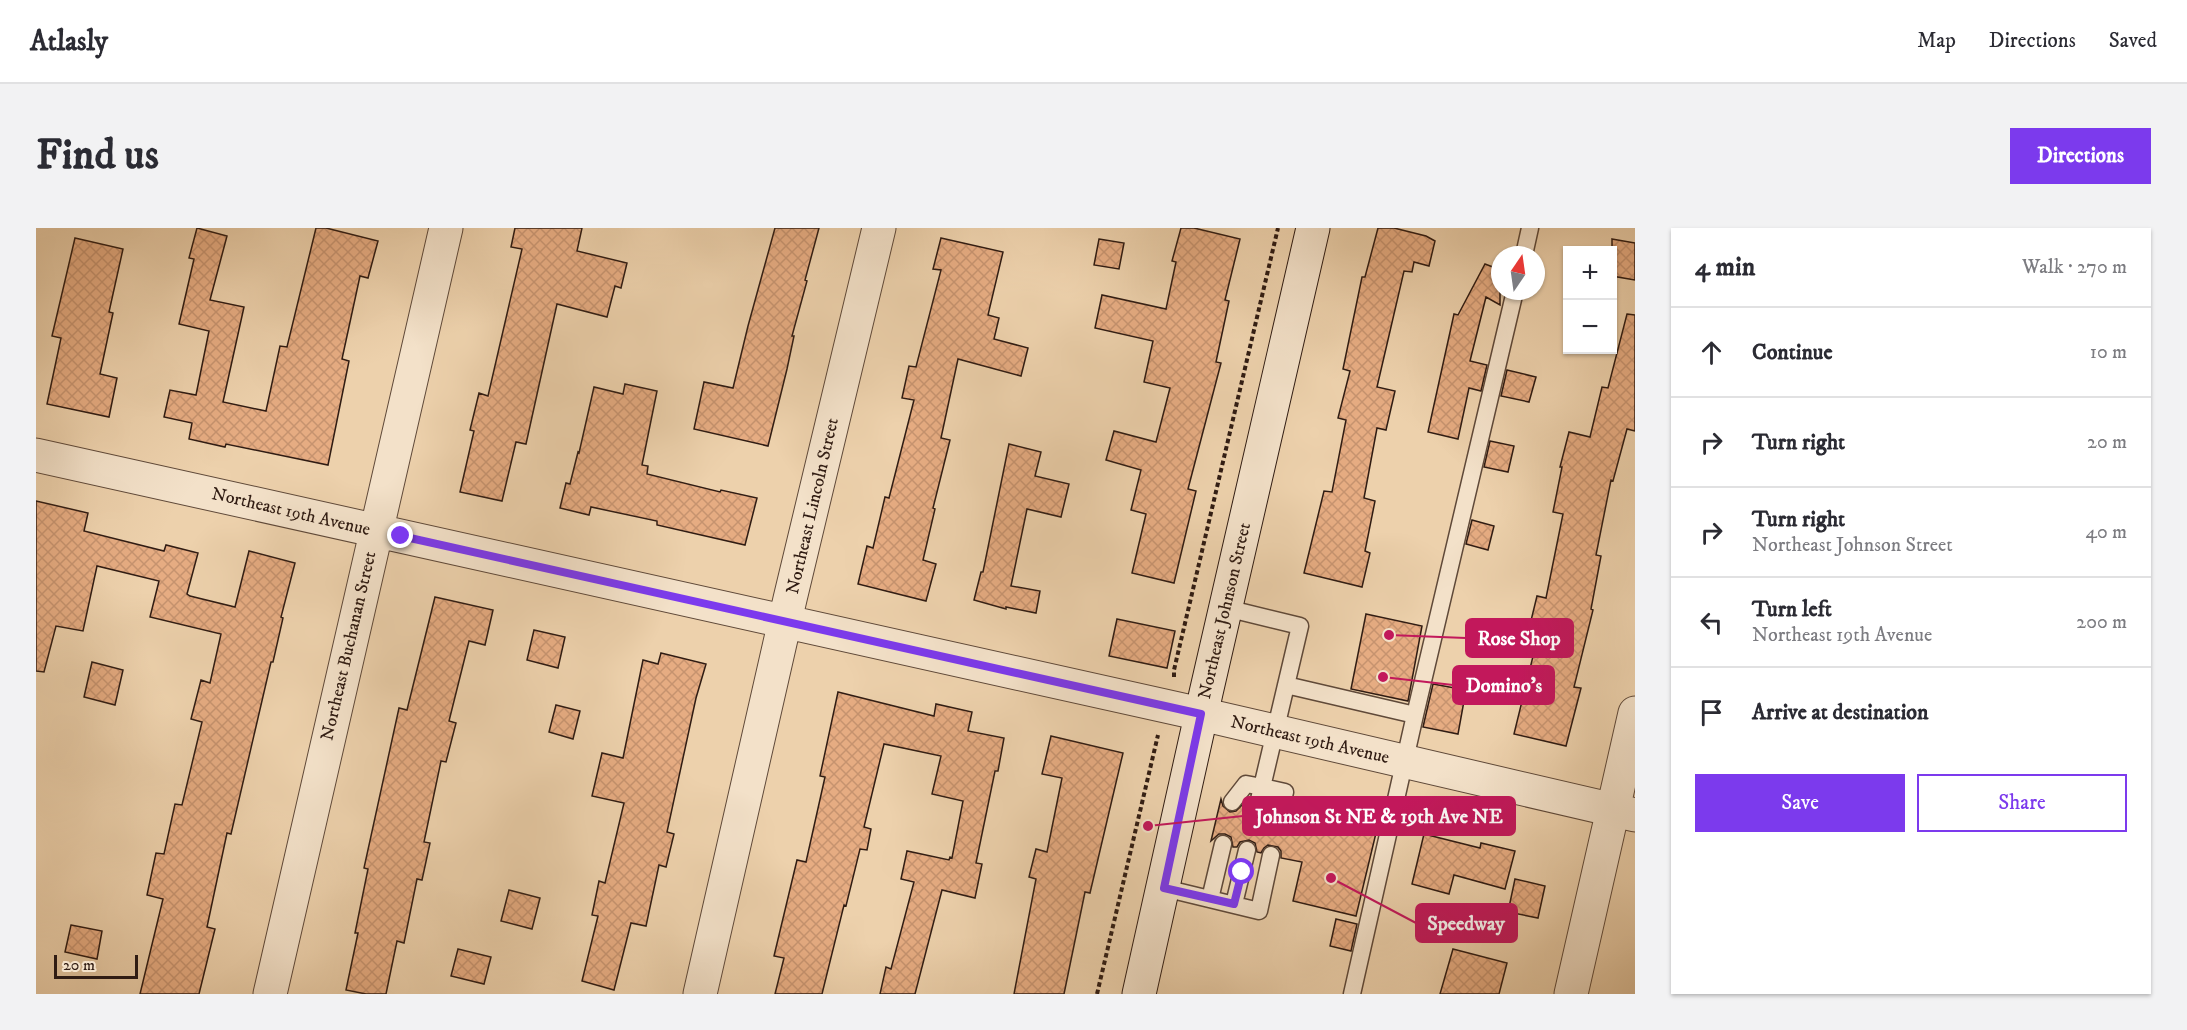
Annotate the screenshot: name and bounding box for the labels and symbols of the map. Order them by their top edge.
north arrow [1491,246,1545,300]
street label: Northeast Lincoln Street [782,415,844,596]
street label: Northeast 19th Avenue [210,483,372,541]
street label: Northeast Johnson Street [1194,520,1256,701]
route end [387,522,413,548]
street label: Northeast Buchanan Street [317,549,382,743]
callout: Rose Shop [1466,619,1573,657]
text: Rose Shop [1478,627,1560,652]
callout: Domino's [1453,666,1554,704]
text: Domino's [1466,674,1543,699]
street label: Northeast 19th Avenue [1229,711,1391,769]
callout: Johnson St NE & 19th Ave NE [1243,797,1515,835]
text: Johnson St NE & 19th Ave NE [1253,805,1503,830]
route start [1228,858,1254,884]
callout: Speedway [1416,904,1517,942]
text: Speedway [1427,912,1505,937]
scale bar [54,952,138,980]

